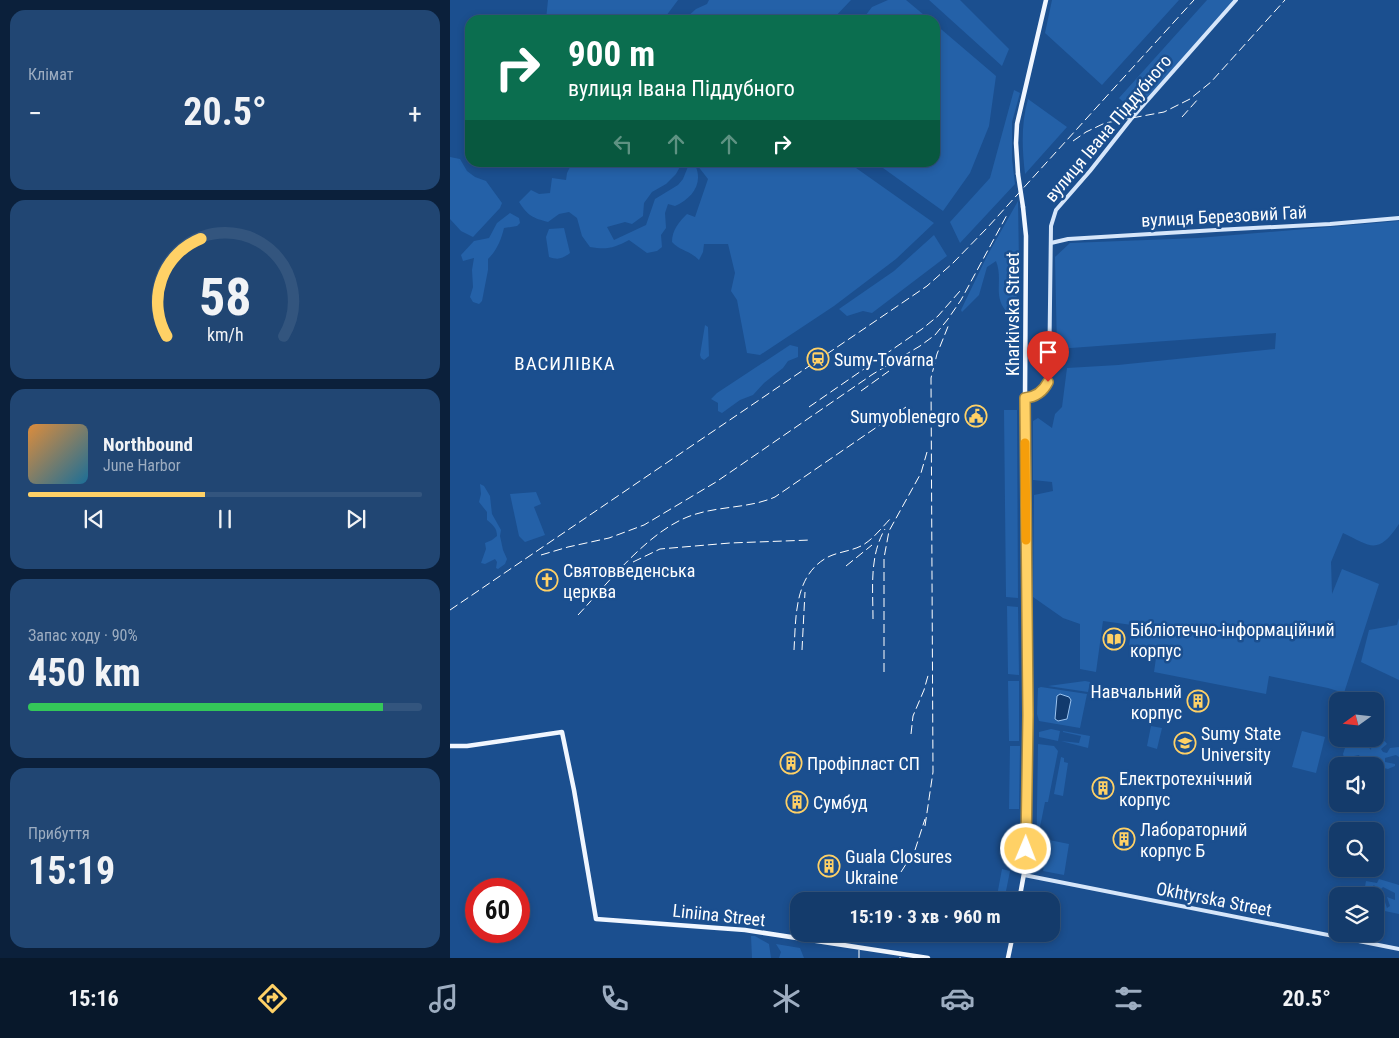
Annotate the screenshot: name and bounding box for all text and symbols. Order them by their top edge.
text: 900 m [568,34,655,75]
icon: right [485,35,550,100]
street label: вулиця Івана Піддубного [1040,50,1176,206]
text: Клімат [28,65,73,84]
text: вулиця Івана Піддубного [568,76,795,101]
text: 20.5° [183,90,267,134]
text: − [28,97,42,130]
text: + [408,97,422,130]
icon: left [609,130,637,158]
icon: ahead [662,130,690,158]
icon: ahead [715,130,743,158]
icon: right [768,130,796,158]
street label: вулиця Березовий Гай [1141,201,1307,231]
street label: Kharkivska Street [1002,252,1023,376]
text: 58 [199,267,251,328]
text: km/h [207,324,243,345]
pin [1027,331,1069,382]
icon: arrive [1034,338,1062,366]
station icon: Sumy-Tovarna [806,347,830,371]
place label: Sumy-Tovarna [834,349,934,370]
district label: ВАСИЛІВКА [514,352,616,375]
public building icon: Sumyoblenegro [964,404,988,428]
place label: Sumyoblenegro [850,406,960,427]
text: Northbound [103,433,193,456]
text: June Harbor [103,456,181,475]
icon: previous [80,505,108,533]
icon: pause [211,505,239,533]
icon: next [342,505,370,533]
place label: Святовведенська церква [563,560,695,602]
church icon: Святовведенська церква [535,568,559,592]
place label: Бібліотечно-інформаційний корпус [1130,619,1335,661]
text: Запас ходу · 90% [28,626,138,645]
library icon: Бібліотечно-інформаційний корпус [1102,627,1126,651]
text: 450 km [28,651,141,695]
place label: Навчальний корпус [1091,681,1182,723]
building icon: Навчальний корпус [1186,689,1210,713]
north arrow [1329,692,1384,748]
map controls [1329,692,1384,942]
place label: Sumy State University [1201,723,1281,765]
school or university icon: Sumy State University [1173,731,1197,755]
building icon: Профіпласт СП [779,751,803,775]
place label: Профіпласт СП [807,753,920,774]
button: sound [1329,757,1384,812]
place label: Електротехнічний корпус [1119,768,1252,810]
building icon: Електротехнічний корпус [1091,776,1115,800]
building icon: Сумбуд [785,790,809,814]
place label: Сумбуд [813,792,868,813]
place label: Лабораторний корпус Б [1140,819,1248,861]
position arrow [999,822,1051,874]
button: search [1329,822,1384,877]
text: Прибуття [28,824,90,843]
building icon: Лабораторний корпус Б [1112,827,1136,851]
place label: Guala Closures Ukraine [845,846,952,888]
text: 15:19 [28,849,115,893]
building icon: Guala Closures Ukraine [817,854,841,878]
speed limit sign: 60 [465,878,530,943]
street label: Okhtyrska Street [1154,878,1274,920]
button: layers [1329,887,1384,942]
street label: Liniina Street [671,900,767,930]
text: 15:19 · 3 хв · 960 m [849,905,1001,928]
icon: directions [255,981,290,1016]
icon: music [426,981,461,1016]
icon: phone [597,981,632,1016]
icon: climate [769,981,804,1016]
icon: car [940,981,975,1016]
icon: filters [1111,981,1146,1016]
text: 15:16 [68,986,119,1011]
text: 20.5° [1282,986,1331,1011]

